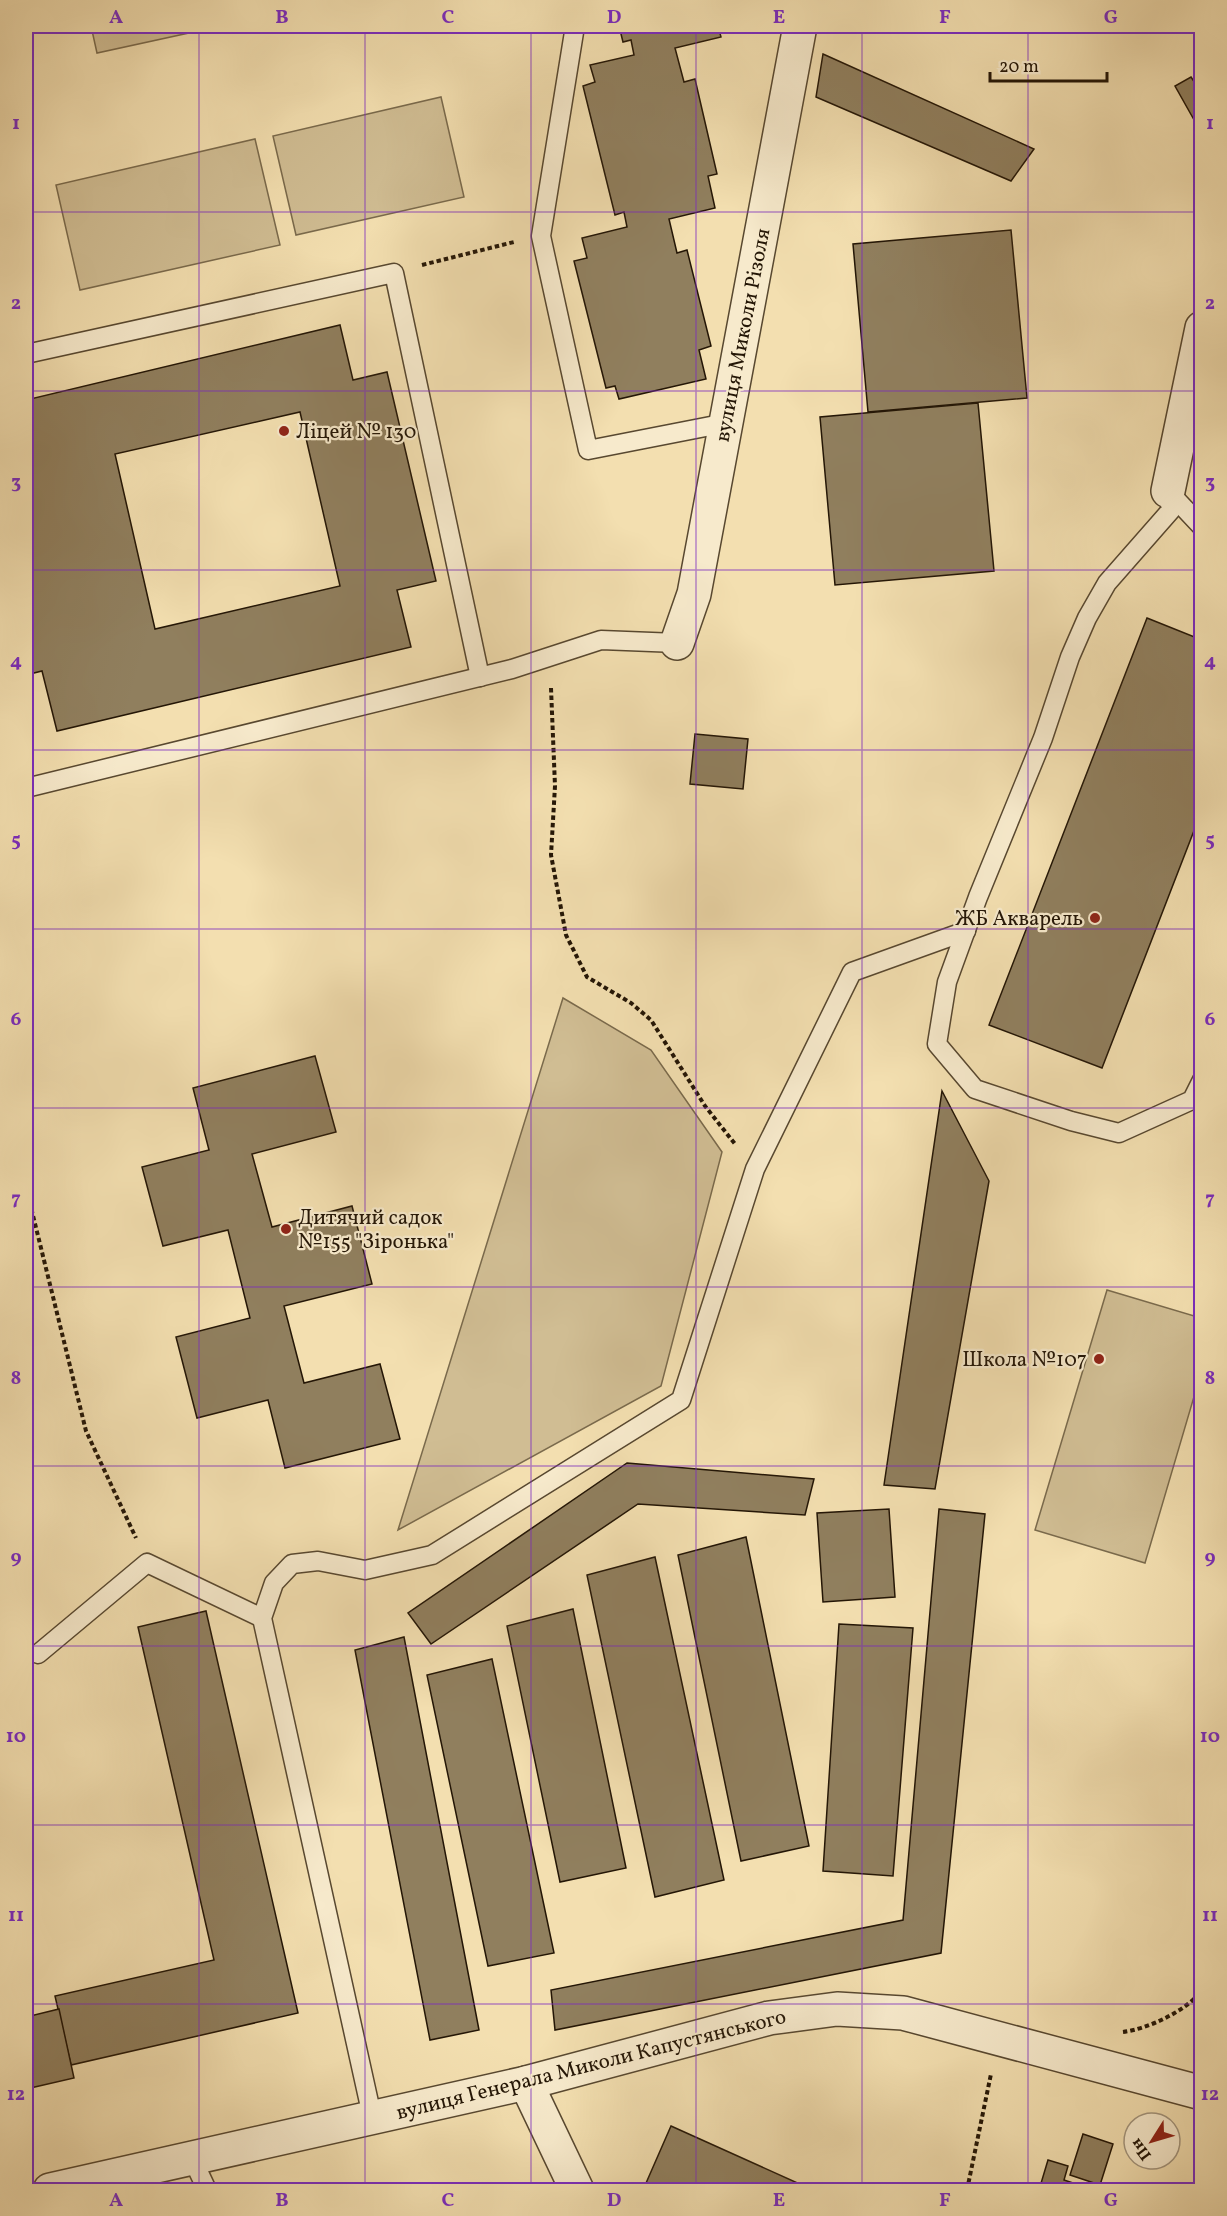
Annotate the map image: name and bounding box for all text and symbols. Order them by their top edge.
text: A [109,4,123,32]
text: B [275,4,289,32]
text: C [442,4,455,32]
text: D [607,4,621,32]
text: E [773,4,785,32]
text: F [939,4,951,32]
text: G [1104,4,1118,32]
scale bar [990,45,1107,83]
text: 20 m [999,55,1039,80]
text: 1 [12,110,20,138]
text: 1 [1206,110,1214,138]
street label: вулиця Миколи Різоля [709,226,778,445]
text: 2 [11,290,21,318]
text: 2 [1205,290,1215,318]
place label: Ліцей № 130 [296,418,416,447]
marker: Ліцей № 130 [277,424,291,438]
text: 3 [11,469,21,497]
text: 3 [1205,469,1215,497]
text: 4 [10,648,22,676]
text: 4 [1204,648,1216,676]
text: 5 [11,827,21,855]
text: 5 [1205,827,1215,855]
place label: ЖБ Акварель [955,905,1083,934]
marker: ЖБ Акварель [1088,911,1102,925]
text: 6 [11,1006,22,1034]
text: 6 [1205,1006,1216,1034]
text: 7 [11,1185,21,1213]
text: 7 [1205,1185,1215,1213]
place label: Дитячий садок №155 "Зіронька" [298,1204,454,1257]
marker: Дитячий садок №155 "Зіронька" [279,1222,293,1236]
place label: Школа №107 [962,1346,1087,1375]
marker: Школа №107 [1092,1352,1106,1366]
text: 8 [11,1365,21,1393]
text: 8 [1205,1365,1215,1393]
text: 9 [10,1544,22,1572]
text: 9 [1204,1544,1216,1572]
text: 10 [6,1723,26,1751]
text: 10 [1200,1723,1220,1751]
text: 11 [8,1902,24,1930]
text: 11 [1202,1902,1218,1930]
street label: вулиця Генерала Миколи Капустянського [393,2003,789,2128]
text: 12 [7,2081,25,2109]
text: 12 [1201,2081,1219,2109]
north arrow [1122,2111,1182,2171]
text: Пн [1126,2133,1157,2165]
text: A [109,2187,123,2215]
text: B [275,2187,289,2215]
text: C [442,2187,455,2215]
text: D [607,2187,621,2215]
text: E [773,2187,785,2215]
text: F [939,2187,951,2215]
text: G [1104,2187,1118,2215]

